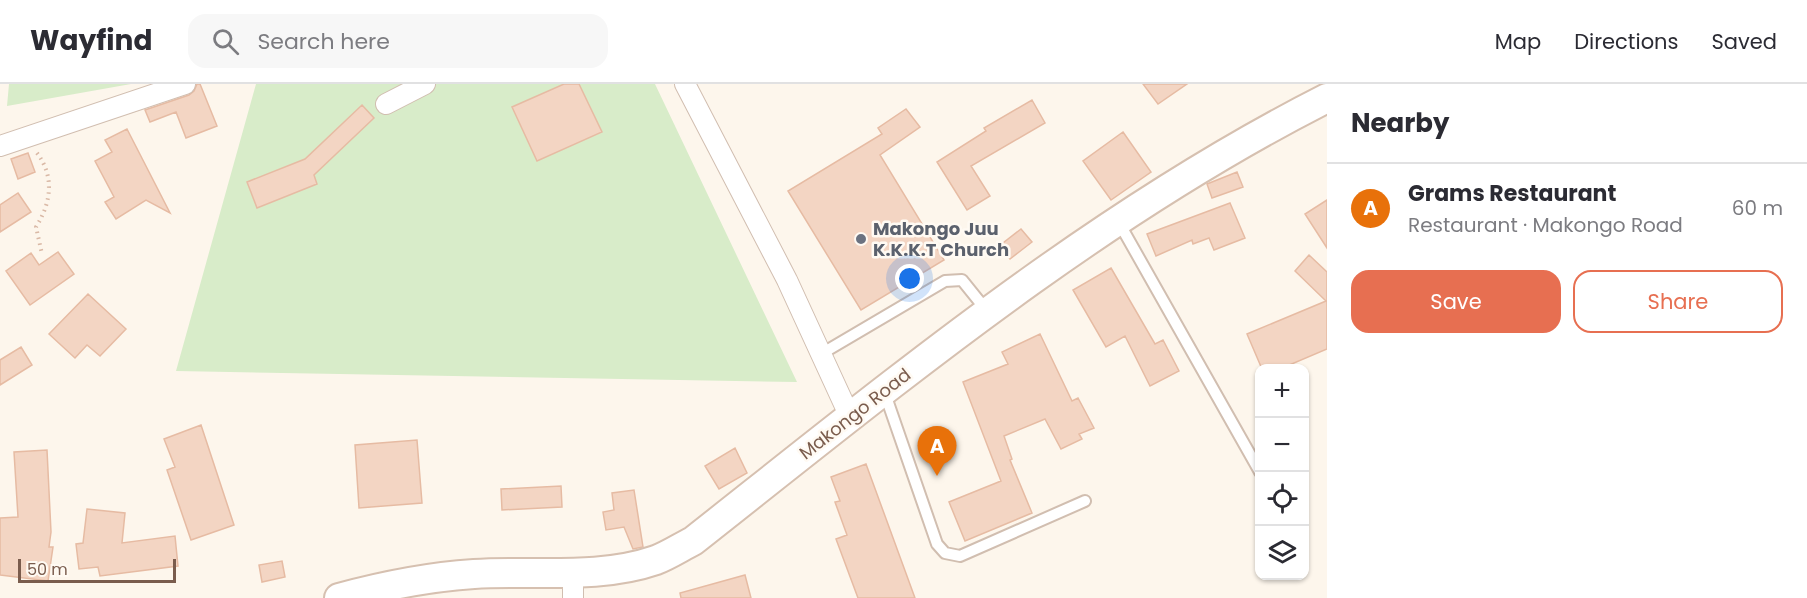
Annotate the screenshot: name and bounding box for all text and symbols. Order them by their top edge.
search box [188,14,608,68]
text: Wayfind [30,21,152,60]
icon: search [209,25,242,58]
text: Search here [257,26,390,57]
text: Map [1495,27,1541,56]
text: Directions [1574,27,1678,56]
text: Saved [1711,27,1777,56]
text: Nearby [1351,105,1449,141]
text: Grams Restaurant [1408,178,1616,209]
text: A [1363,194,1378,222]
text: 60 m [1732,194,1783,222]
text: Restaurant · Makongo Road [1408,211,1683,239]
place label: Makongo Juu K.K.K.T Church [873,216,1009,262]
marker: Makongo Juu K.K.K.T Church [854,232,868,246]
your location [895,264,924,293]
button: Save [1351,270,1561,333]
button: Share [1573,270,1783,333]
street label: Makongo Road [794,362,916,465]
map controls [1255,364,1309,580]
button: + [1255,364,1309,418]
button: − [1255,418,1309,472]
pin: A [918,426,956,476]
button: locate [1255,472,1309,526]
button: layers [1255,526,1309,580]
scale bar [18,556,176,584]
text: 50 m [27,558,68,581]

